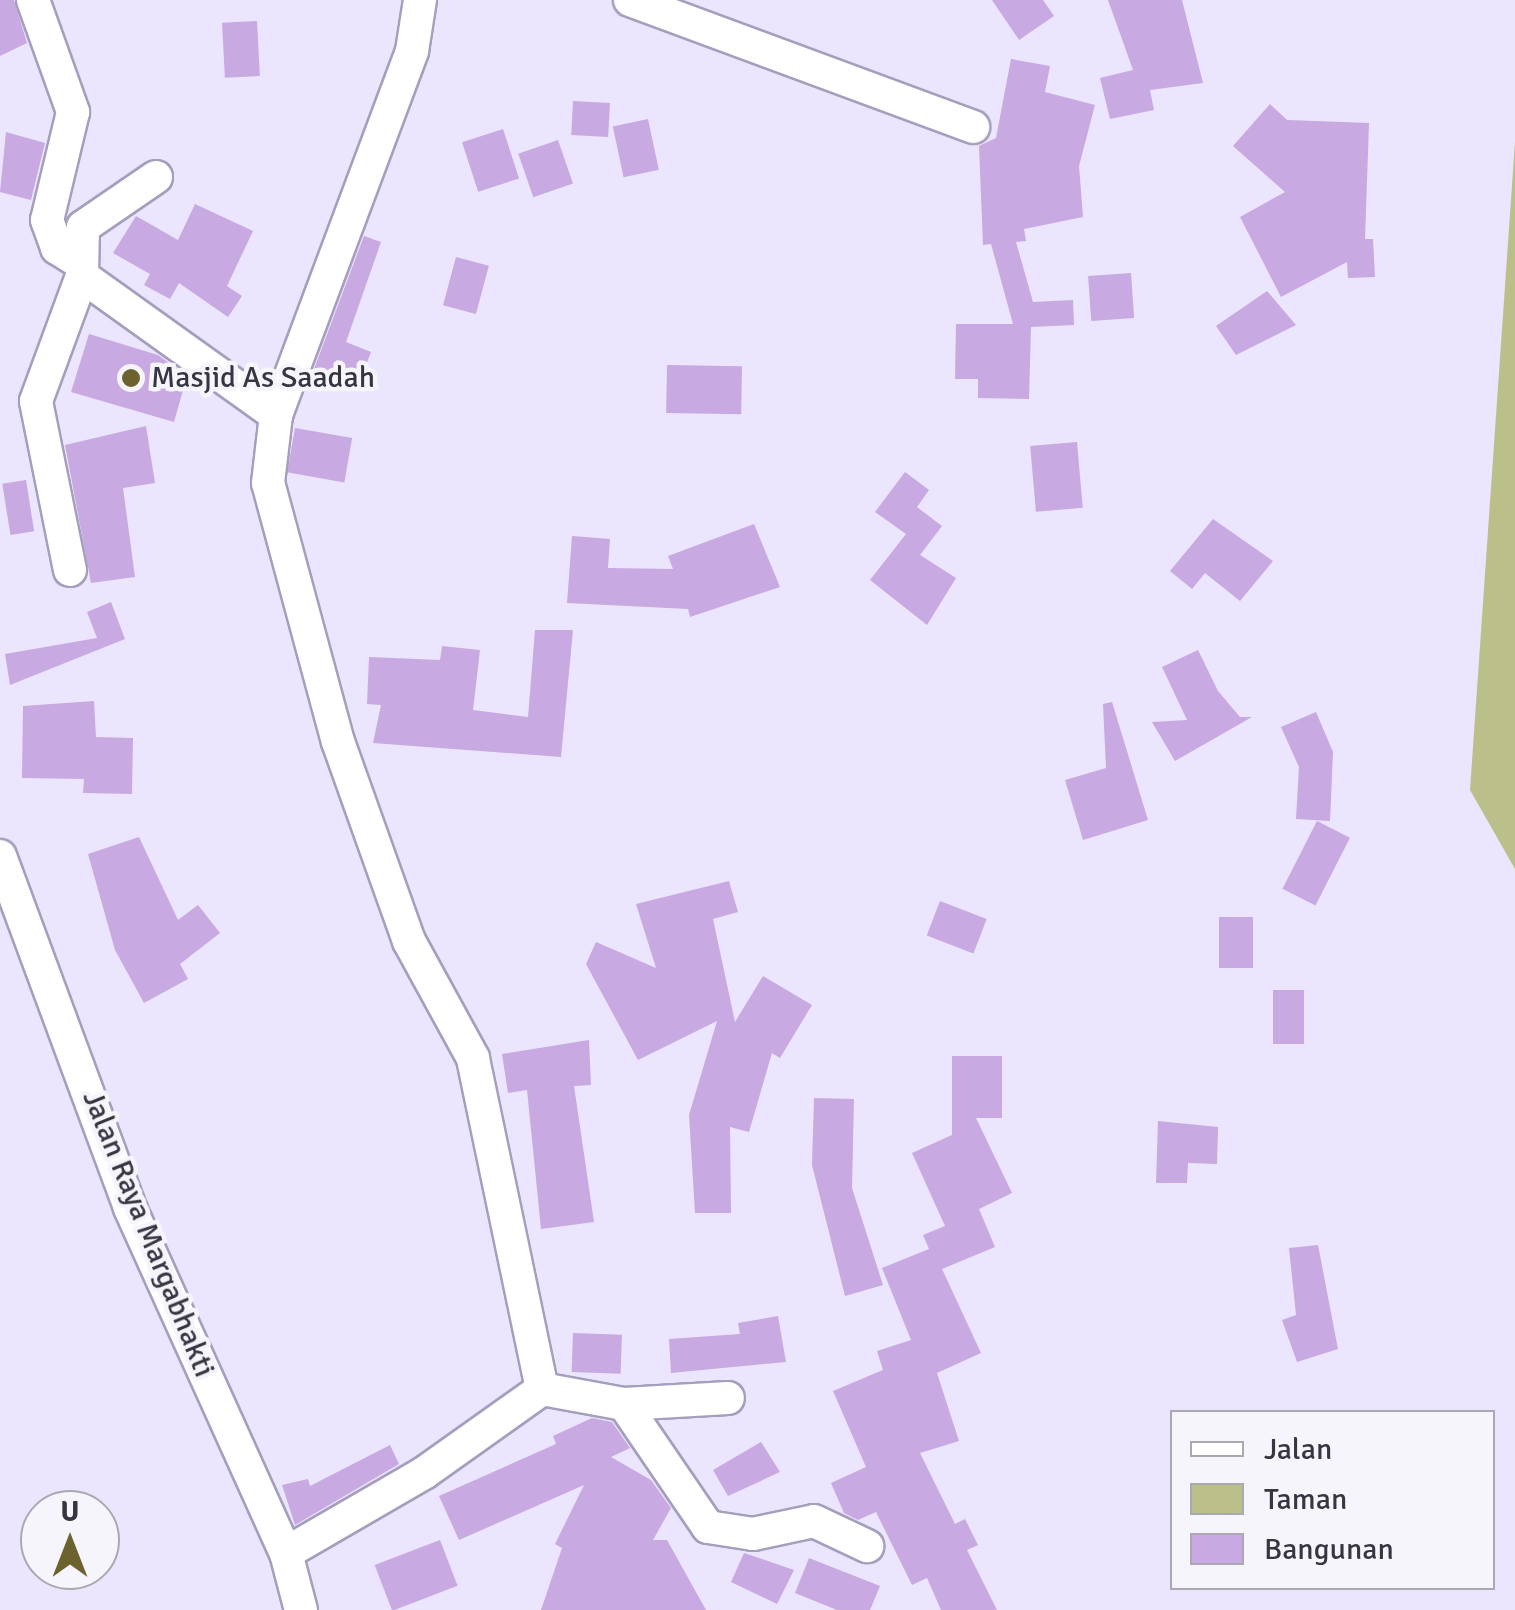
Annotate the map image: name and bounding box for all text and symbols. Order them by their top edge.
place label: Masjid As Saadah [151,360,375,396]
marker: Masjid As Saadah [120,367,142,389]
street label: Jalan Raya Margabhakti [74,1086,222,1382]
legend [1170,1410,1495,1590]
text: Jalan [1264,1431,1332,1468]
text: Taman [1264,1481,1347,1518]
north arrow [20,1490,120,1590]
text: U [61,1495,79,1529]
text: Bangunan [1264,1531,1394,1568]

